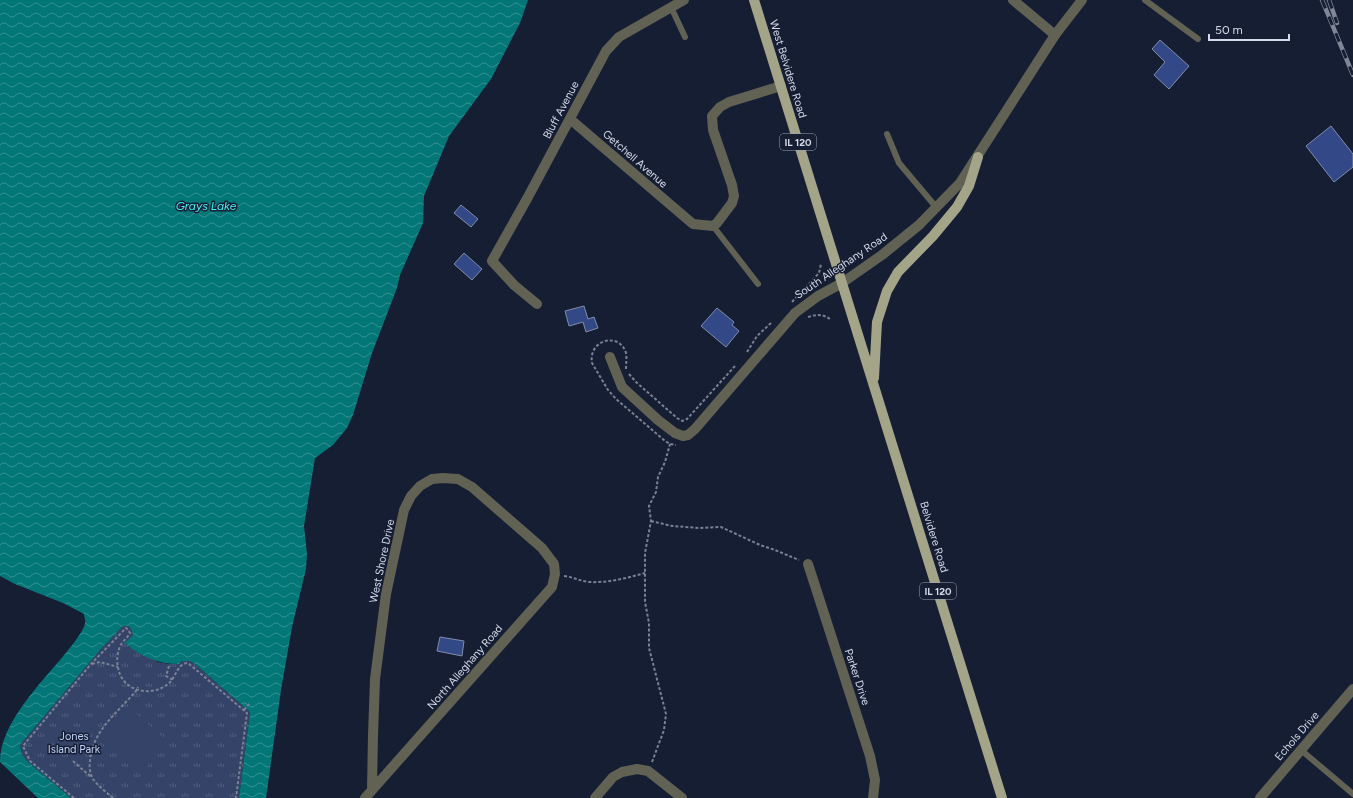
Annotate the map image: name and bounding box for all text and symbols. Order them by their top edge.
scale bar [1209,16,1289,42]
street label: West Belvidere Road [767,18,809,120]
text: 50 m [1215,23,1243,37]
street label: Bluff Avenue [540,79,582,141]
street label: Getchell Avenue [600,127,670,191]
road number: IL 120 [780,134,816,150]
water label: Grays Lake [176,199,237,213]
street label: South Alleghany Road [792,230,890,302]
street label: Belvidere Road [917,500,951,574]
street label: West Shore Drive [367,518,397,604]
road number: IL 120 [920,583,956,599]
street label: North Alleghany Road [425,622,505,712]
street label: Parker Drive [842,647,872,707]
street label: Echols Drive [1272,709,1322,763]
park label: Jones Island Park [48,730,101,756]

